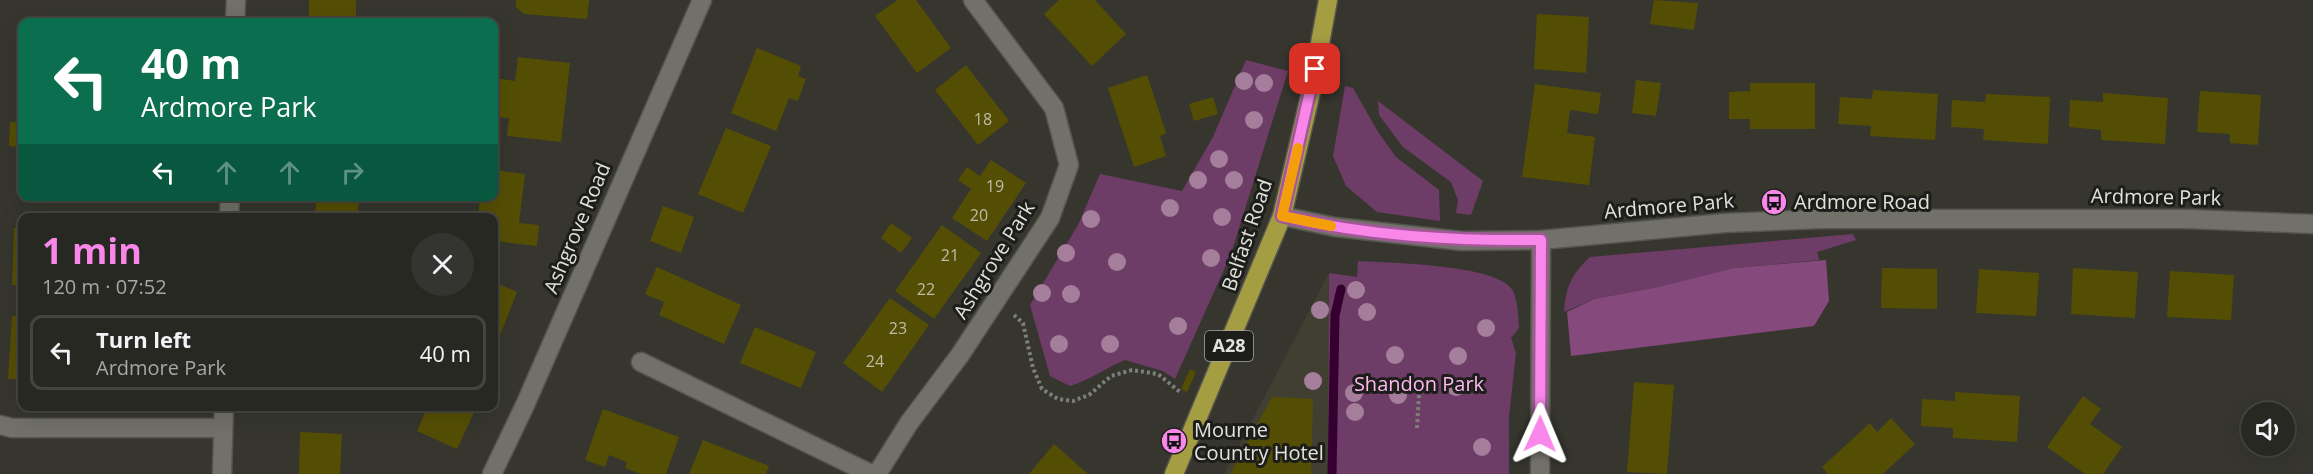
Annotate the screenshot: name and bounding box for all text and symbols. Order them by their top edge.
text: 40 m [141,34,241,91]
icon: left [42,42,120,120]
pin [1289,43,1340,94]
icon: arrive [1298,52,1331,85]
text: Ardmore Park [141,88,317,125]
house number: 18 [974,108,992,130]
icon: left [147,156,180,189]
icon: ahead [210,156,243,189]
icon: ahead [273,156,306,189]
icon: right [336,156,369,189]
street label: Ashgrove Road [537,158,616,297]
house number: 19 [986,175,1004,197]
street label: Belfast Road [1215,175,1278,294]
street label: Ardmore Park [2091,182,2222,211]
street label: Ardmore Park [1603,186,1735,225]
bus stop icon: Ardmore Road [1759,187,1789,217]
place label: Ardmore Road [1794,188,1930,215]
street label: Ashgrove Park [947,195,1041,324]
house number: 20 [970,204,988,226]
text: 1 min [42,226,142,275]
button: close [411,233,474,296]
house number: 21 [941,244,959,266]
text: 120 m · 07:52 [42,273,167,300]
house number: 22 [917,278,935,300]
house number: 23 [889,317,907,339]
text: Turn left [96,324,191,354]
road number: A28 [1205,331,1253,361]
icon: left [45,336,78,369]
text: 40 m [420,338,471,368]
house number: 24 [866,350,884,372]
text: Ardmore Park [96,354,226,381]
park label: Shandon Park [1354,370,1485,397]
position arrow [1508,402,1572,466]
map controls [2241,402,2295,456]
button: sound [2241,402,2295,456]
place label: Mourne Country Hotel [1194,416,1324,466]
bus stop icon: Mourne Country Hotel [1159,426,1189,456]

